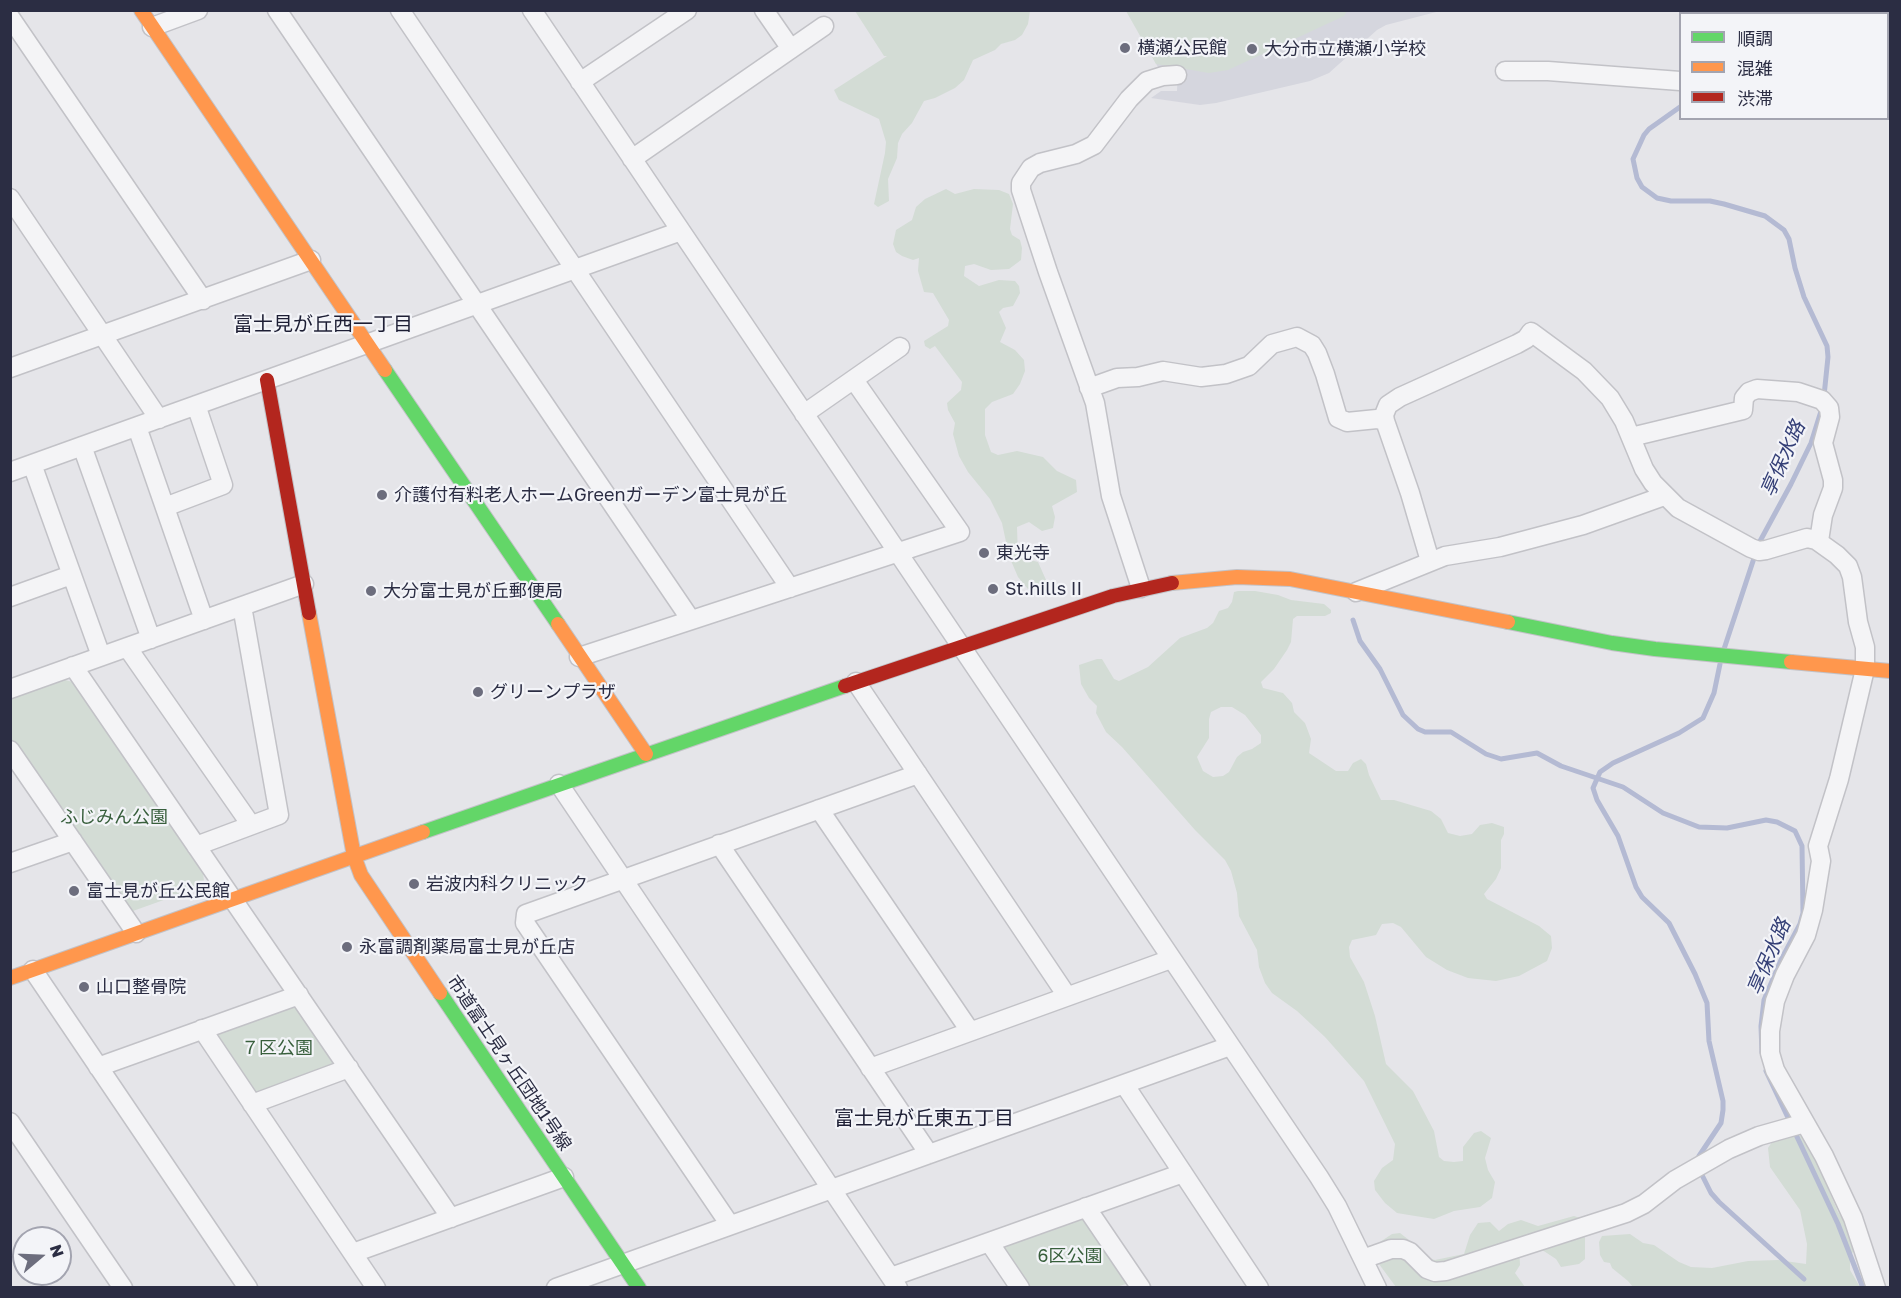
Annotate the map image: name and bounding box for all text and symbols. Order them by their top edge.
legend [1679,12,1889,120]
text: 順調 [1737,27,1773,49]
place label: 横瀬公民館 [1137,37,1227,59]
place label: 大分市立横瀬小学校 [1264,38,1426,60]
marker: 横瀬公民館 [1118,41,1132,55]
marker: 大分市立横瀬小学校 [1245,42,1259,56]
text: 混雑 [1737,57,1773,79]
text: 渋滞 [1737,87,1773,109]
district label: 富士見が丘西一丁目 [233,313,413,337]
water label: 享保水路 [1756,418,1810,500]
place label: 介護付有料老人ホームGreenガーデン富士見が丘 [394,484,787,506]
marker: 介護付有料老人ホームGreenガーデン富士見が丘 [375,488,389,502]
place label: 東光寺 [996,542,1050,564]
marker: 東光寺 [977,546,991,560]
place label: St.hills II [1005,578,1082,600]
place label: 大分富士見が丘郵便局 [383,580,563,602]
marker: St.hills II [986,582,1000,596]
marker: 大分富士見が丘郵便局 [364,584,378,598]
place label: グリーンプラザ [490,681,616,703]
marker: グリーンプラザ [471,685,485,699]
park label: ふじみん公園 [60,806,168,828]
place label: 岩波内科クリニック [426,873,588,895]
marker: 岩波内科クリニック [407,877,421,891]
place label: 富士見が丘公民館 [86,880,230,902]
marker: 富士見が丘公民館 [67,884,81,898]
water label: 享保水路 [1742,915,1796,999]
place label: 永富調剤薬局富士見が丘店 [359,936,575,958]
marker: 永富調剤薬局富士見が丘店 [340,940,354,954]
street label: 市道富士見ヶ丘団地1号線 [442,971,576,1155]
place label: 山口整骨院 [96,976,186,998]
marker: 山口整骨院 [77,980,91,994]
park label: ７区公園 [241,1037,313,1059]
district label: 富士見が丘東五丁目 [834,1107,1014,1131]
north arrow [12,1226,72,1286]
text: N [46,1242,69,1260]
park label: 6区公園 [1038,1245,1102,1267]

